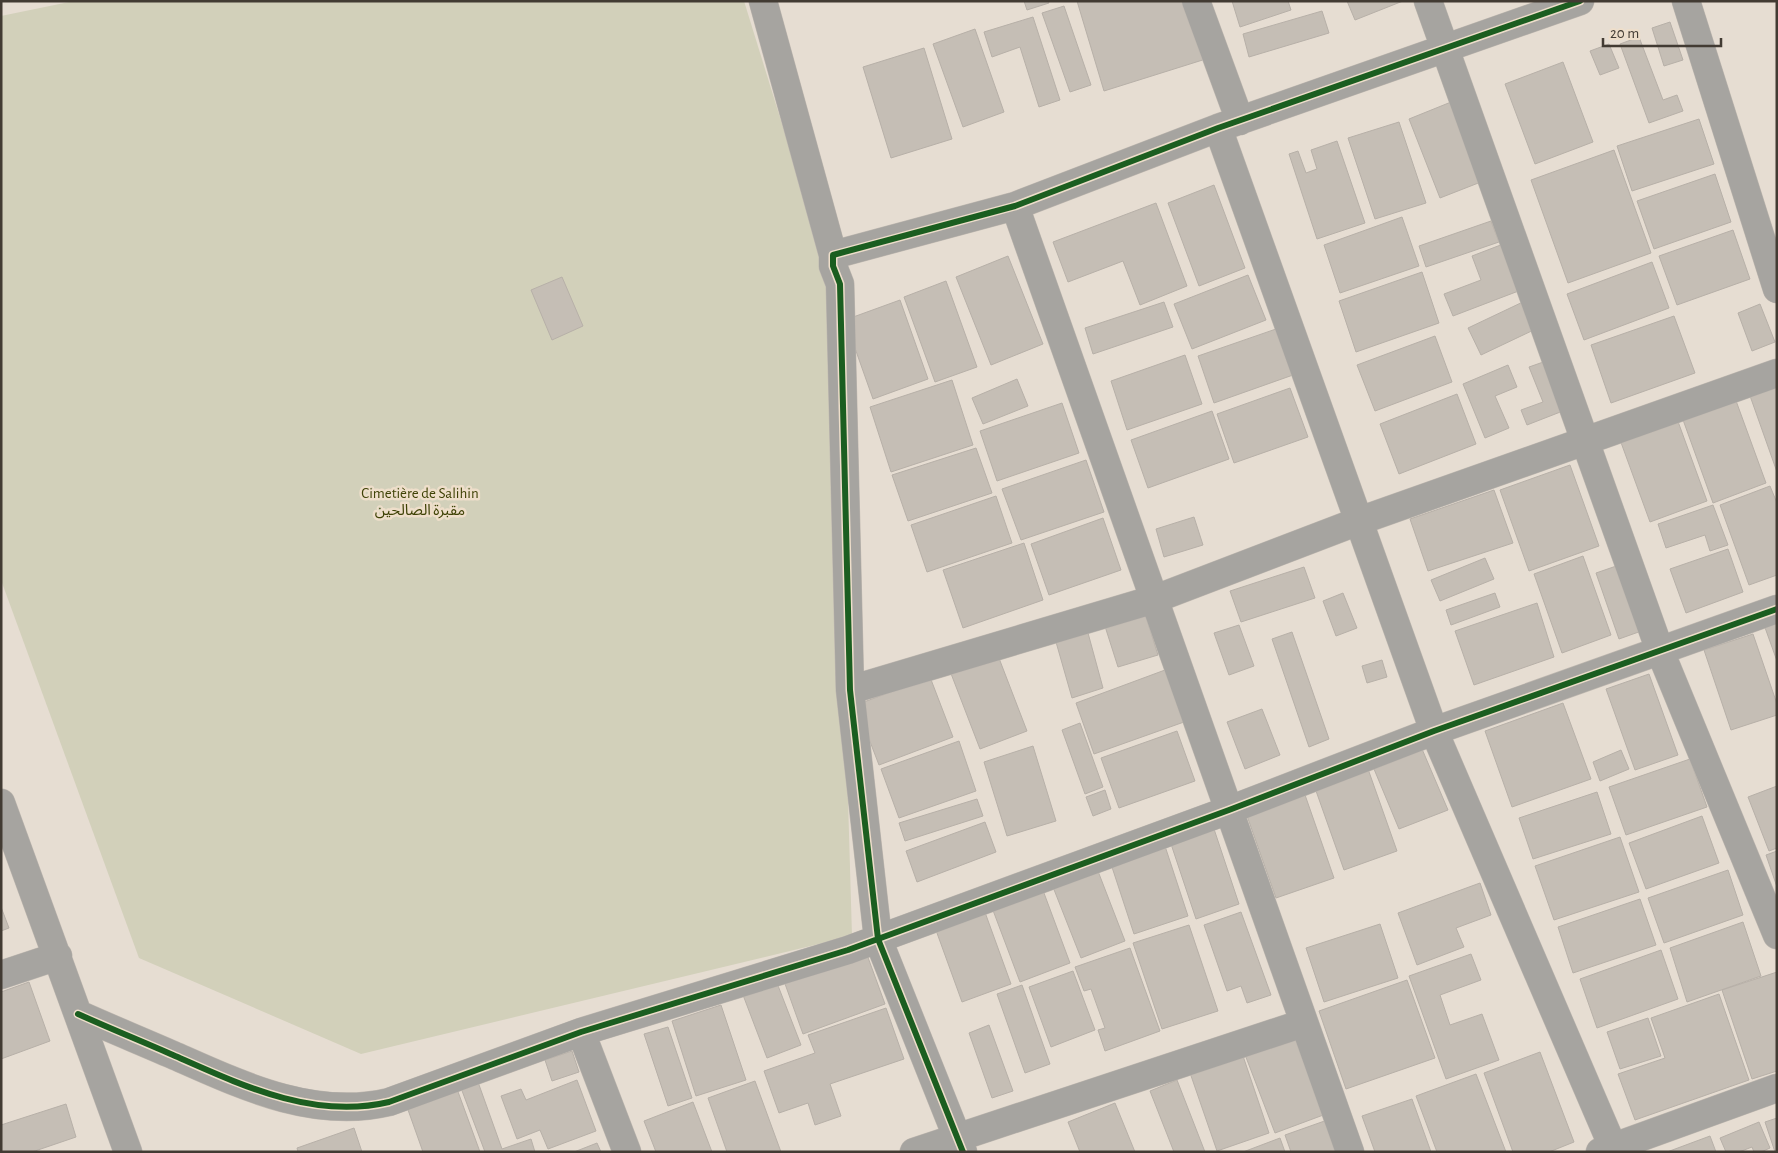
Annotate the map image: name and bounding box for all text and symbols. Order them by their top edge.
scale bar [1603,15,1720,47]
text: 20 m [1610,26,1639,41]
park label: Cimetière de Salihin مقبرة الصالحين [361,486,479,519]

